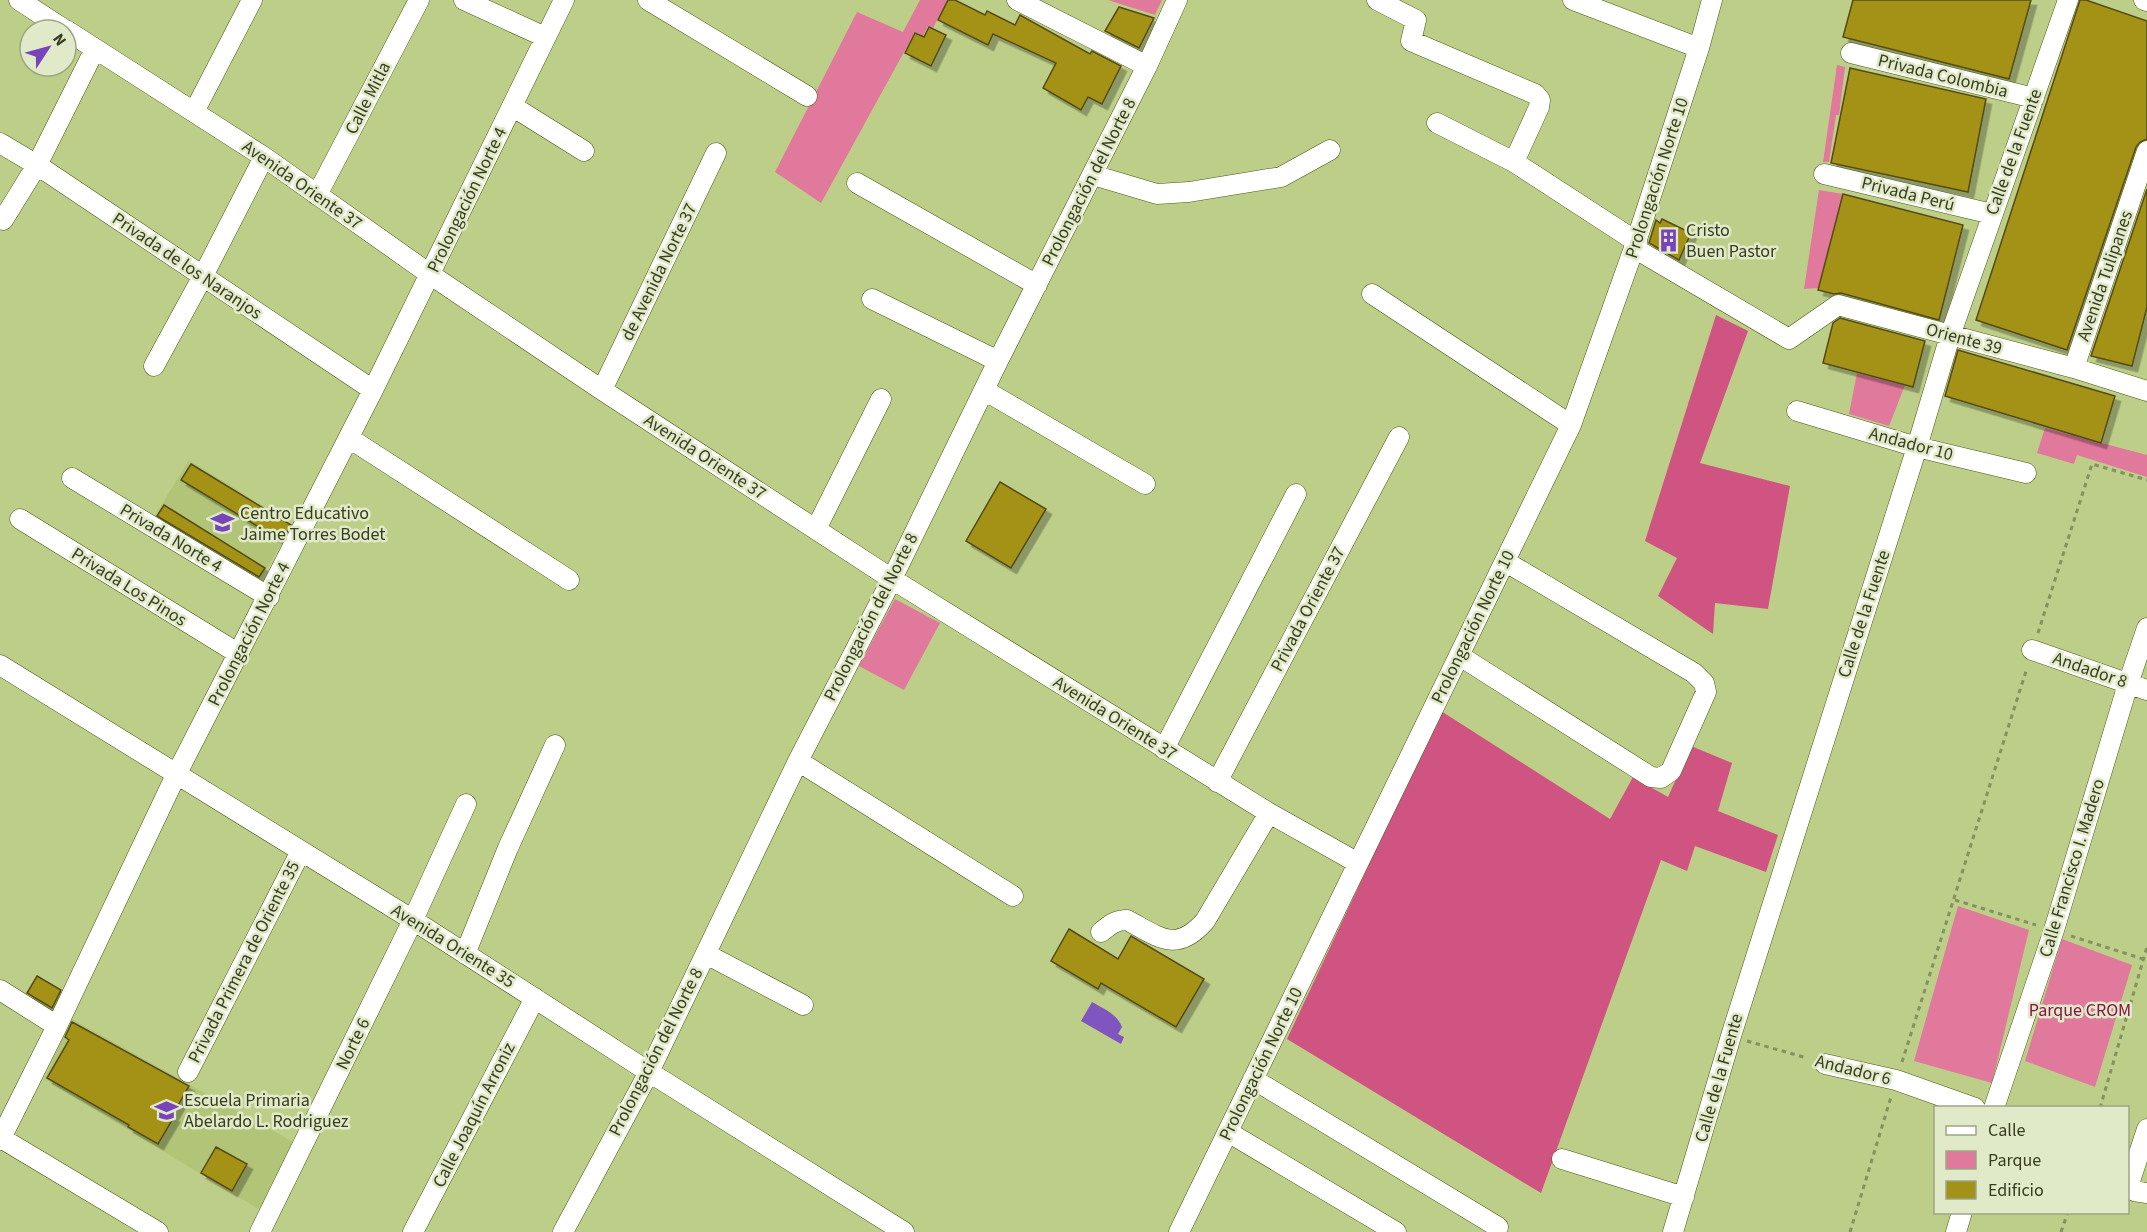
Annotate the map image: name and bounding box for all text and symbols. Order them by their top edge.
north arrow [18,18,78,78]
text: N [47,29,71,51]
street label: Privada Colombia [1875,48,2011,104]
street label: Calle Mitla [339,57,397,139]
street label: Calle de la Fuente [1980,85,2048,219]
street label: Prolongación del Norte 8 [1036,93,1142,271]
street label: Prolongación Norte 10 [1619,94,1695,262]
street label: Prolongación Norte 4 [421,123,513,277]
street label: Avenida Oriente 37 [237,134,367,236]
street label: Privada Perú [1859,170,1957,218]
street label: de Avenida Norte 37 [615,199,703,345]
street label: Privada de los Naranjos [107,206,267,326]
street label: Avenida Tulipanes [2071,207,2139,345]
place label: Cristo Buen Pastor [1686,218,1777,264]
building icon: Cristo Buen Pastor [1655,227,1681,253]
street label: Oriente 39 [1923,317,2005,361]
street label: Avenida Oriente 37 [639,408,771,506]
street label: Andador 10 [1866,421,1956,467]
street label: Privada Norte 4 [115,498,227,579]
place label: Centro Educativo Jaime Torres Bodet [240,501,385,547]
school or university icon: Centro Educativo Jaime Torres Bodet [209,510,235,536]
street label: Prolongación del Norte 8 [818,528,924,706]
street label: Privada Los Pinos [67,541,191,633]
street label: Privada Oriente 37 [1264,542,1352,676]
street label: Prolongación Norte 10 [1425,546,1521,708]
street label: Calle de la Fuente [1832,547,1896,681]
street label: Prolongación Norte 4 [202,558,296,710]
street label: Andador 8 [2049,646,2131,694]
street label: Avenida Oriente 37 [1048,670,1182,766]
street label: Calle Francisco I. Madero [2033,776,2111,960]
street label: Privada Primera de Oriente 35 [182,856,306,1067]
street label: Avenida Oriente 35 [386,898,520,994]
street label: Prolongación del Norte 8 [603,963,709,1141]
street label: Prolongación Norte 10 [1213,983,1309,1145]
park label: Parque CROM [2029,998,2131,1023]
street label: Calle de la Fuente [1689,1011,1749,1145]
street label: Norte 6 [330,1014,376,1074]
street label: Calle Joaquín Arroniz [427,1038,522,1192]
street label: Andador 6 [1813,1049,1894,1091]
place label: Escuela Primaria Abelardo L. Rodriguez [184,1088,349,1134]
school or university icon: Escuela Primaria Abelardo L. Rodriguez [153,1097,179,1123]
legend [1934,1106,2129,1214]
text: Calle [1988,1118,2026,1143]
text: Parque [1988,1148,2041,1173]
text: Edificio [1988,1178,2044,1203]

